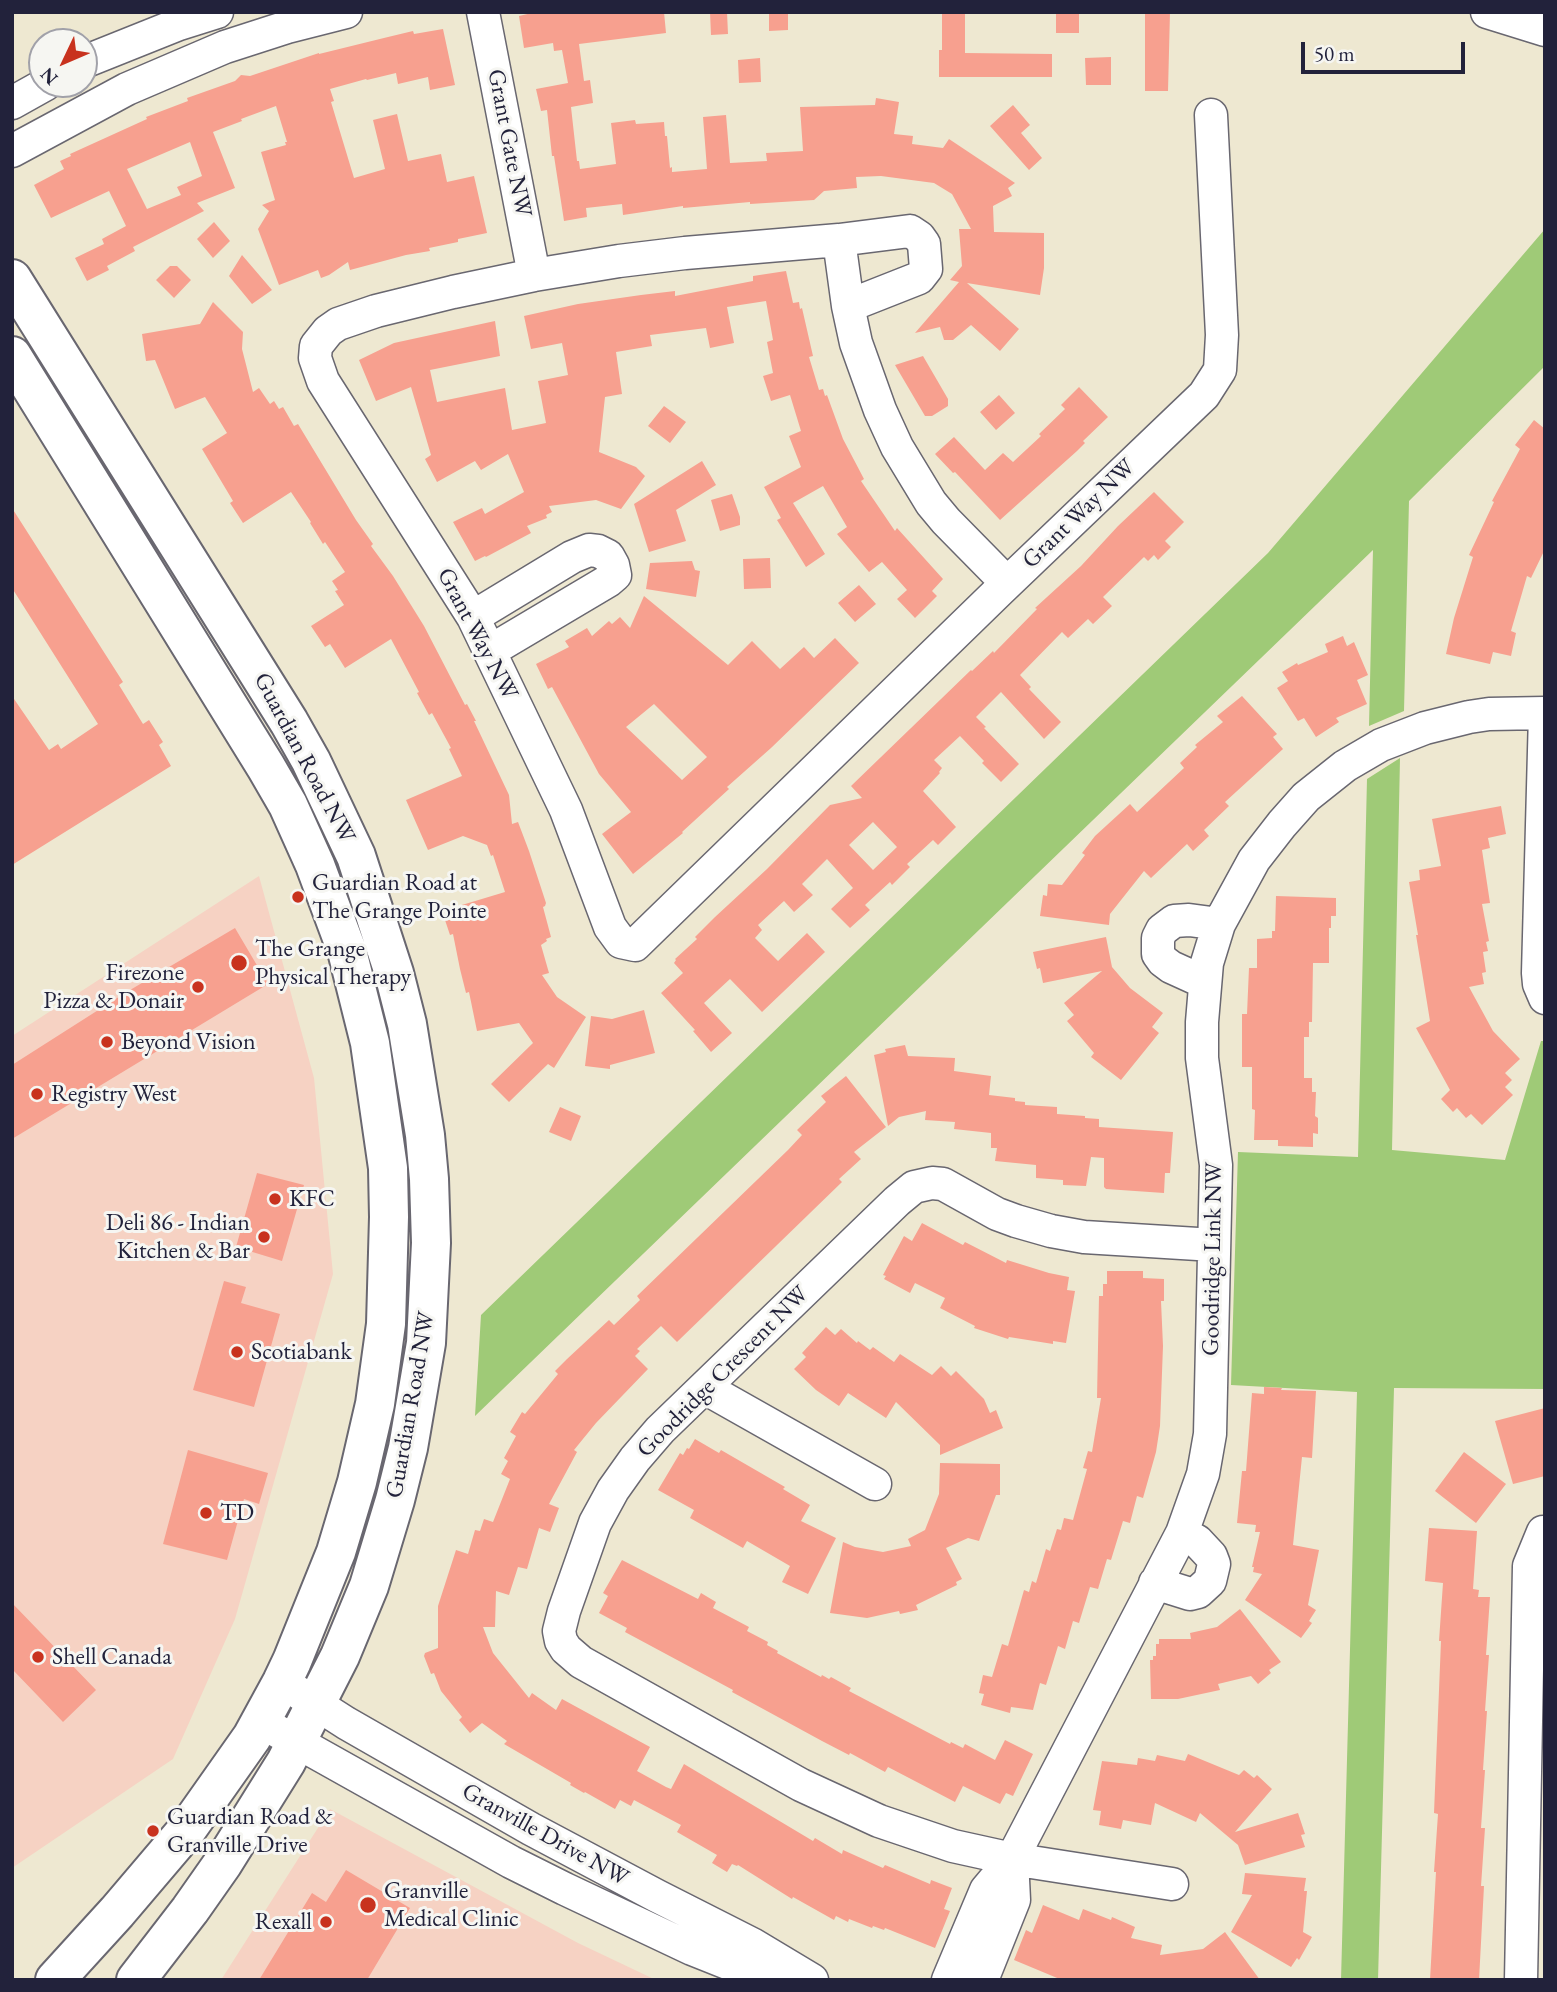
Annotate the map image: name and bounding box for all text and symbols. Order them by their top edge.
north arrow [28,28,98,98]
scale bar [1305,28,1470,72]
text: 50 m [1314,40,1355,67]
text: N [35,62,63,91]
street label: Grant Gate NW [481,67,537,219]
street label: Grant Way NW [1017,453,1141,575]
street label: Grant Way NW [430,563,524,705]
street label: Guardian Road NW [247,668,361,848]
place label: Guardian Road at The Grange Pointe [312,869,486,925]
marker: Guardian Road at The Grange Pointe [290,889,306,905]
place label: The Grange Physical Therapy [255,935,411,991]
marker: The Grange Physical Therapy [229,953,249,973]
place label: Firezone Pizza & Donair [43,959,184,1015]
marker: Firezone Pizza & Donair [190,979,206,995]
place label: Beyond Vision [121,1028,256,1056]
marker: Beyond Vision [99,1034,115,1050]
place label: Registry West [51,1080,177,1108]
marker: Registry West [29,1086,45,1102]
street label: Goodridge Link NW [1197,1162,1229,1356]
place label: KFC [289,1185,335,1213]
marker: KFC [267,1191,283,1207]
place label: Deli 86 - Indian Kitchen & Bar [106,1209,250,1265]
marker: Deli 86 - Indian Kitchen & Bar [256,1229,272,1245]
street label: Goodridge Crescent NW [631,1280,815,1464]
street label: Guardian Road NW [380,1310,442,1500]
place label: Scotiabank [251,1338,352,1366]
marker: Scotiabank [229,1344,245,1360]
place label: TD [220,1499,254,1527]
marker: TD [198,1505,214,1521]
place label: Shell Canada [52,1643,172,1671]
marker: Shell Canada [30,1649,46,1665]
street label: Granville Drive NW [457,1777,633,1893]
place label: Guardian Road & Granville Drive [167,1803,333,1859]
marker: Guardian Road & Granville Drive [145,1823,161,1839]
place label: Granville Medical Clinic [384,1877,519,1933]
marker: Granville Medical Clinic [358,1895,378,1915]
place label: Rexall [255,1908,312,1936]
marker: Rexall [318,1914,334,1930]

